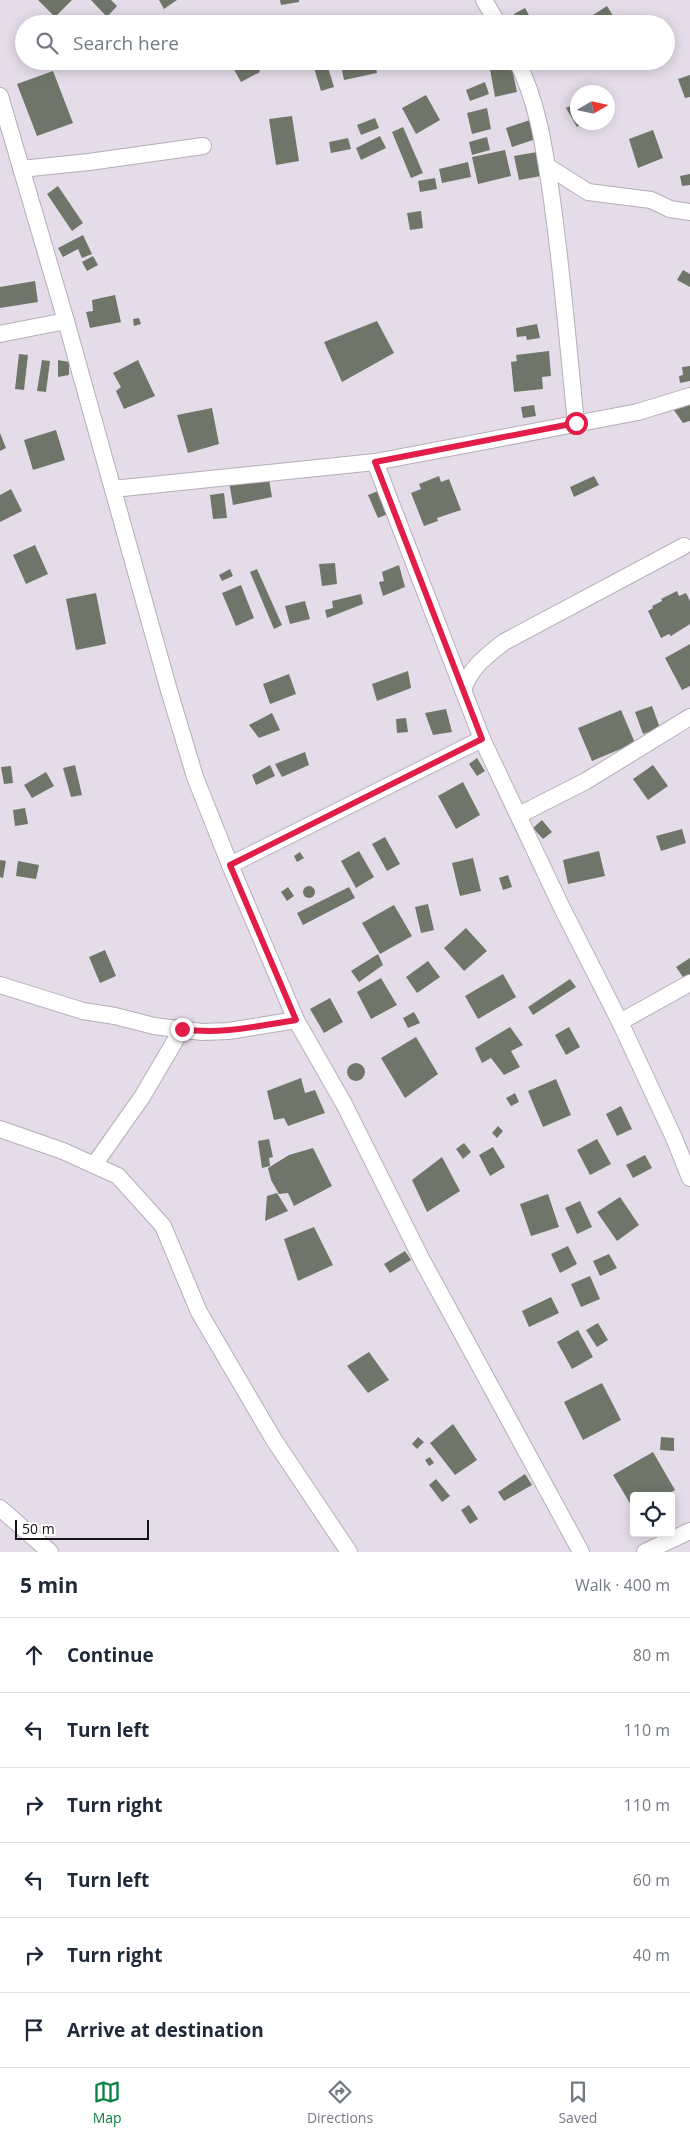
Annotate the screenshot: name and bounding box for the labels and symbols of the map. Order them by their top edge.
north arrow [570,85,615,130]
route start [565,412,588,435]
route end [171,1018,194,1041]
scale bar [15,1517,149,1540]

